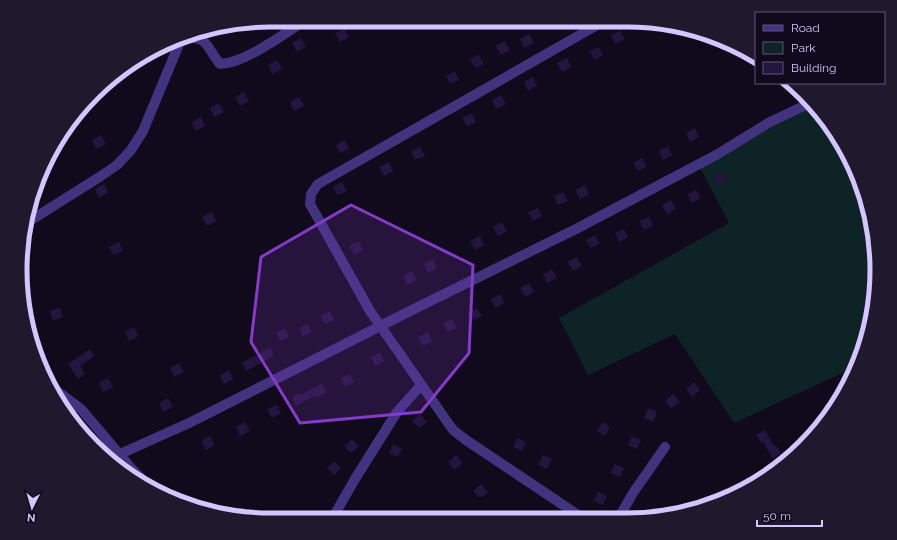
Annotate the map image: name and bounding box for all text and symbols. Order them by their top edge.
legend [755,12,885,84]
text: Road [791,21,820,35]
text: Park [791,41,816,55]
text: Building [791,61,837,75]
north arrow [12,488,52,528]
scale bar [757,502,822,528]
text: 50 m [763,509,791,523]
text: N [26,511,36,524]

